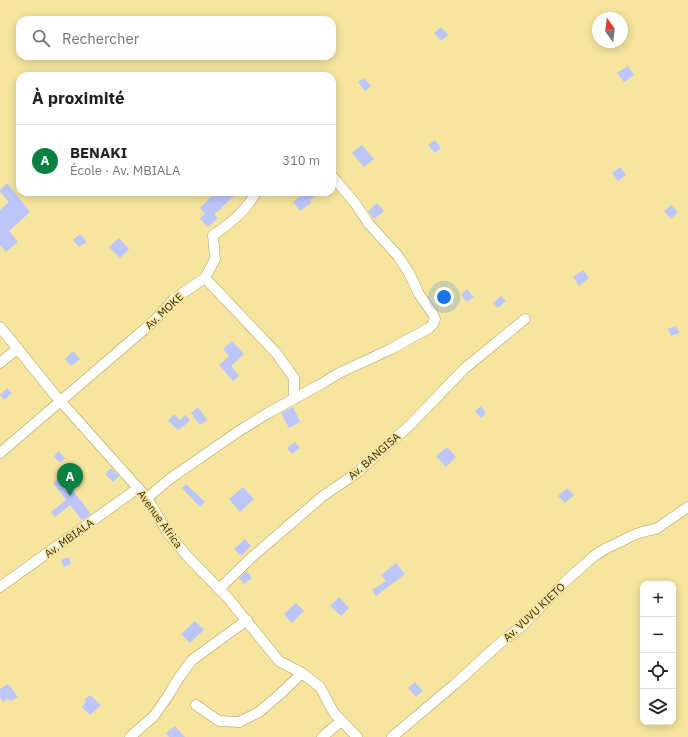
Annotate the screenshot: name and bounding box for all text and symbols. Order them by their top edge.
north arrow [592,12,628,48]
search box [16,16,336,60]
icon: search [30,27,52,49]
text: Rechercher [62,29,139,48]
text: À proximité [32,87,125,109]
text: BENAKI [70,143,127,162]
text: A [41,152,49,169]
text: 310 m [282,152,320,169]
text: École · Av. MBIALA [70,162,180,179]
your location [434,287,454,307]
street label: Av. MOKE [142,290,186,332]
street label: Av. BANGISA [345,429,403,483]
pin: A [57,463,83,496]
street label: Avenue Africa [134,487,186,551]
street label: Av. MBIALA [42,515,96,561]
street label: Av. VUVU KIETO [500,579,568,644]
map controls [640,581,676,725]
button: + [640,581,676,617]
button: − [640,617,676,653]
button: locate [640,653,676,689]
button: layers [640,689,676,725]

